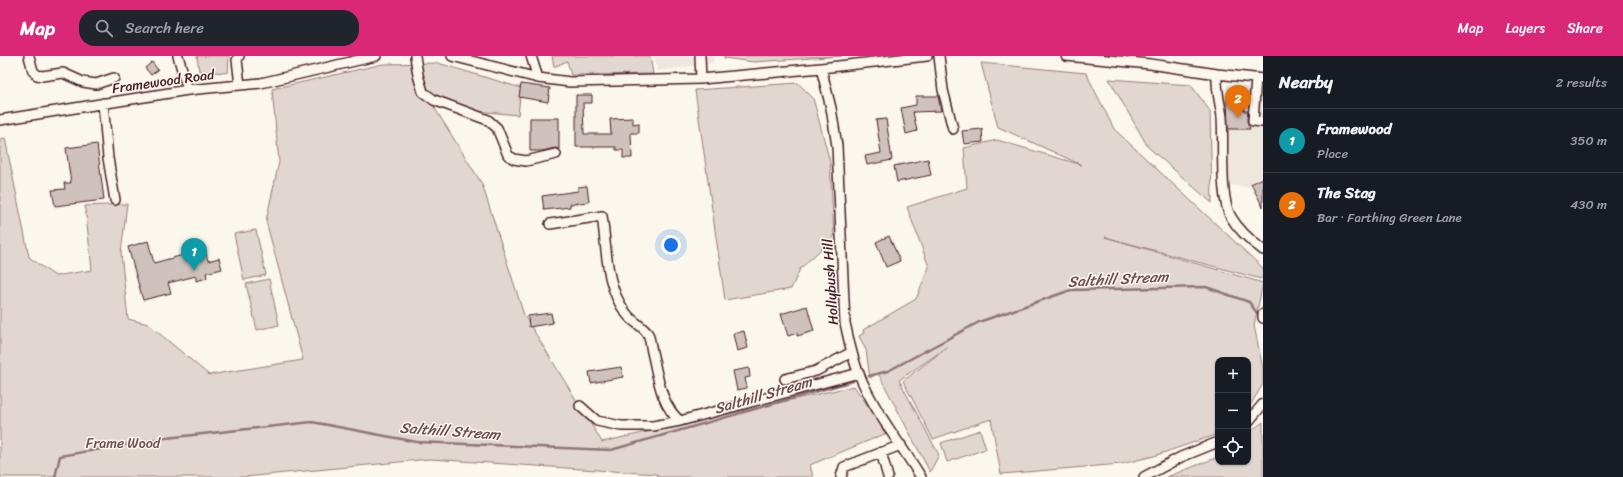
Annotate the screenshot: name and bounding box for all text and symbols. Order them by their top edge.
search box [79,10,359,46]
text: Map [20,12,55,45]
text: Search here [125,15,204,41]
text: Map [1458,16,1483,41]
text: Layers [1505,16,1545,41]
text: Share [1567,16,1603,41]
icon: search [93,17,115,39]
street label: Framewood Road [110,62,217,101]
text: Nearby [1279,67,1333,97]
text: 2 results [1556,71,1607,94]
pin: 2 [1225,85,1251,118]
text: Framewood [1317,116,1391,142]
text: 1 [1289,129,1295,152]
text: 350 m [1570,129,1607,152]
text: Place [1317,142,1348,165]
text: The Stag [1317,180,1376,206]
text: 2 [1288,193,1296,216]
text: 430 m [1570,193,1607,216]
text: Bar · Farthing Green Lane [1317,206,1462,229]
your location [661,235,681,255]
street label: Hollybush Hill [815,237,846,326]
pin: 1 [181,238,207,271]
water label: Salthill Stream [1067,263,1170,295]
map controls [1215,357,1251,465]
button: + [1215,357,1251,393]
water label: Salthill Stream [711,368,816,421]
button: − [1215,393,1251,429]
water label: Salthill Stream [399,415,503,448]
button: locate [1215,429,1251,465]
park label: Frame Wood [86,431,162,456]

